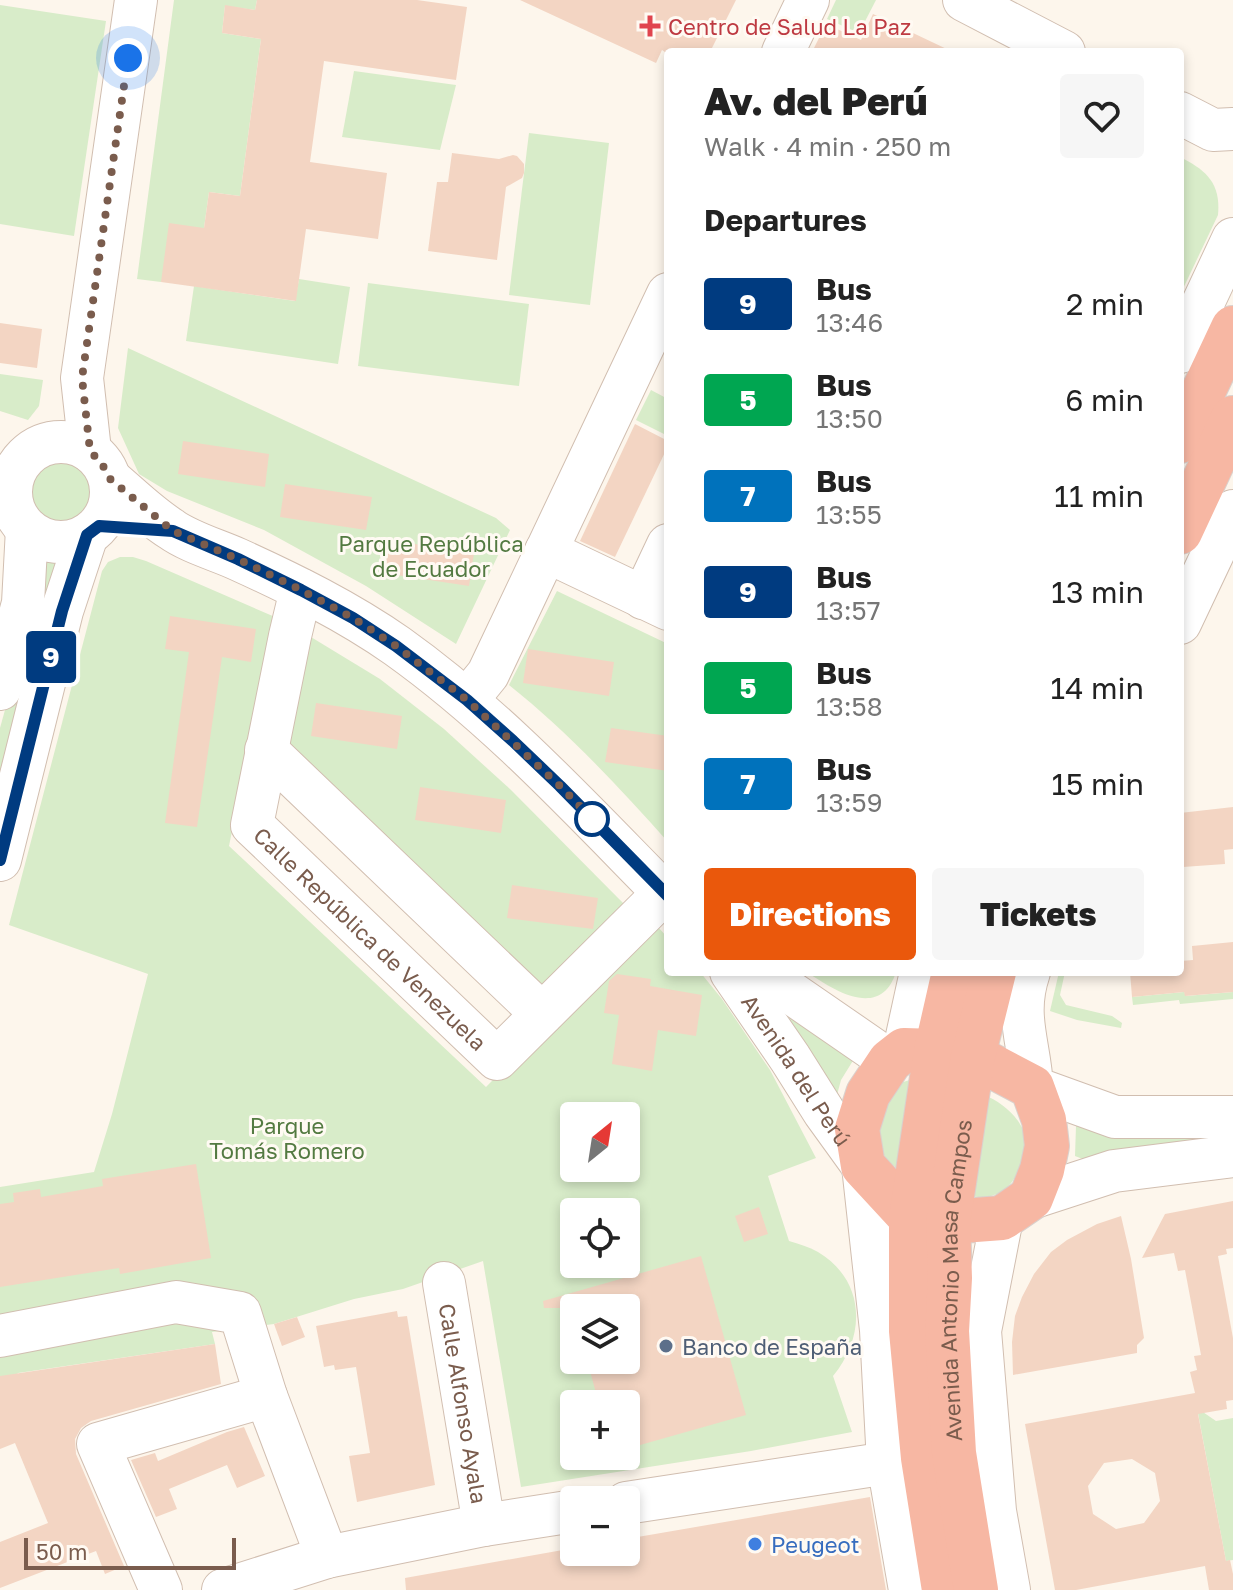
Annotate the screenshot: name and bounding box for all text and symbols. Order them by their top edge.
place label: Centro de Salud La Paz [668,13,911,40]
marker: Centro de Salud La Paz [639,15,661,37]
your location [108,38,148,78]
button: heart [1060,74,1144,158]
text: Av. del Perú [704,78,928,123]
text: Walk · 4 min · 250 m [704,131,951,162]
text: Departures [704,202,867,238]
text: Bus [816,271,872,307]
text: 2 min [1066,286,1144,322]
text: 9 [739,287,757,320]
text: 13:46 [816,307,883,338]
text: Bus [816,367,872,403]
text: 6 min [1065,382,1144,418]
text: 5 [739,383,757,416]
text: 13:50 [816,403,883,434]
text: Bus [816,463,872,499]
text: 11 min [1054,478,1144,514]
text: 7 [740,479,756,512]
text: 13:55 [816,499,882,530]
park label: Parque República de Ecuador [338,530,524,582]
text: Bus [816,559,872,595]
text: 13 min [1051,574,1144,610]
text: 9 [739,575,757,608]
text: 13:57 [816,595,880,626]
line badge: 9 [25,631,77,683]
text: 9 [42,640,60,673]
text: Bus [816,655,872,691]
text: 14 min [1051,670,1144,706]
text: 5 [739,671,757,704]
text: 13:58 [816,691,883,722]
text: Bus [816,751,872,787]
text: 15 min [1052,766,1144,802]
text: 7 [740,767,756,800]
text: 13:59 [816,787,882,818]
unlabelled marker [575,802,609,836]
street label: Calle República de Venezuela [249,821,492,1056]
button: Directions [704,868,916,960]
button: Tickets [932,868,1144,960]
street label: Avenida del Perú [737,989,857,1151]
north arrow [560,1102,640,1182]
map controls [560,1102,640,1566]
park label: Parque Tomás Romero [209,1112,365,1164]
street label: Avenida Antonio Masa Campos [933,1117,977,1442]
button: locate [560,1198,640,1278]
button: layers [560,1294,640,1374]
street label: Calle Alfonso Ayala [434,1301,494,1505]
place label: Banco de España [682,1333,862,1360]
marker: Banco de España [657,1337,675,1355]
button: + [560,1390,640,1470]
button: − [560,1486,640,1566]
place label: Peugeot [771,1531,860,1558]
scale bar [24,1534,236,1570]
marker: Peugeot [746,1535,764,1553]
text: 50 m [36,1538,87,1565]

